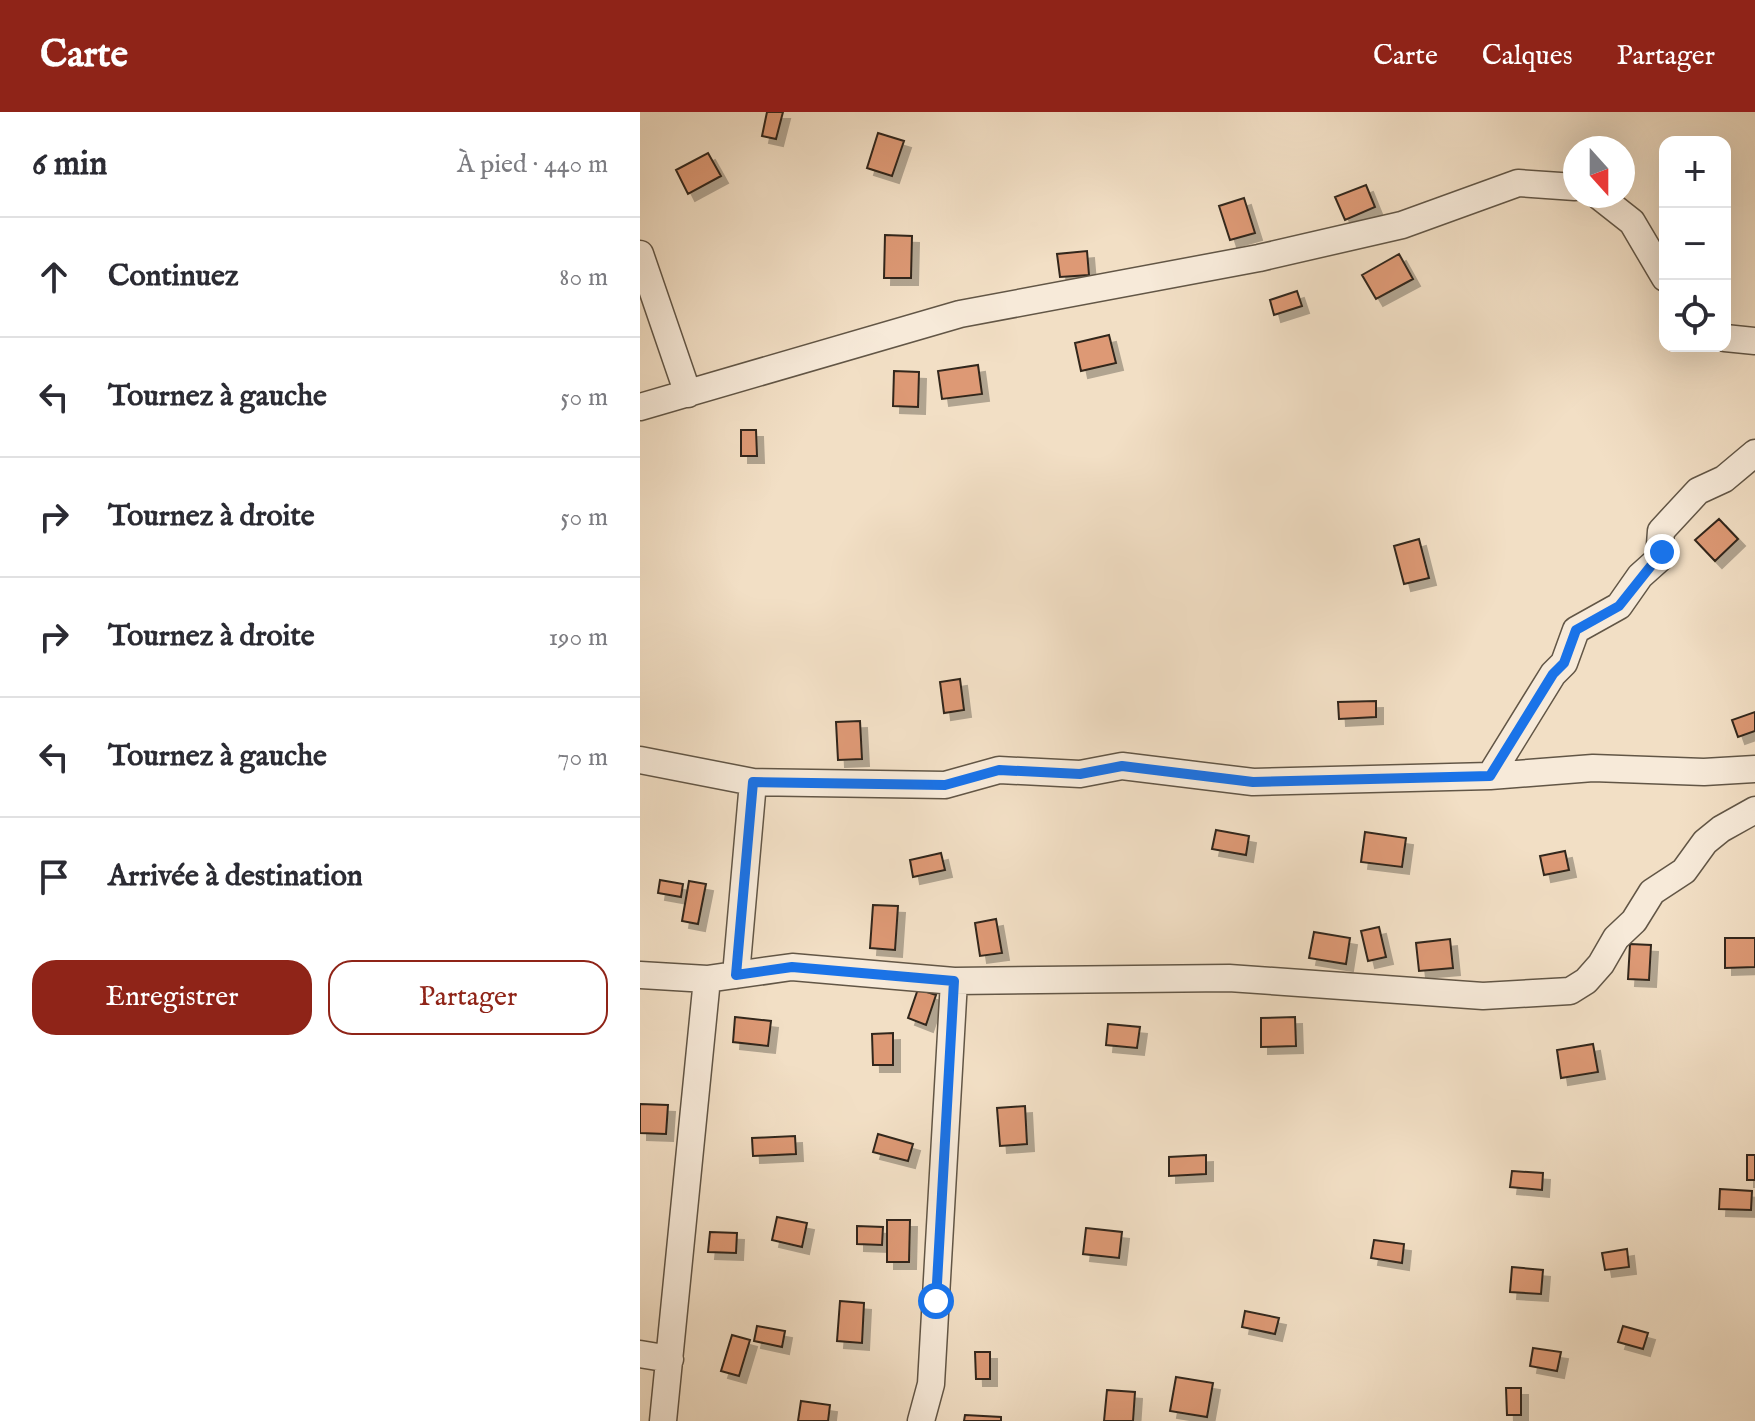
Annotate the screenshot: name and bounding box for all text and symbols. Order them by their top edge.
text: Carte [40,32,128,80]
text: Carte [1373,39,1438,74]
text: Calques [1482,39,1573,74]
text: Partager [1617,39,1715,74]
north arrow [1563,136,1635,208]
map controls [1659,136,1731,352]
button: + [1659,136,1731,208]
text: 6 min [32,143,107,186]
text: À pied · 440 m [457,148,608,181]
button: − [1659,208,1731,280]
icon: ahead [32,255,76,299]
text: Continuez [108,258,239,296]
text: 80 m [559,261,608,294]
button: locate [1659,280,1731,352]
icon: left [32,375,76,419]
text: Tournez à gauche [108,378,327,416]
text: 50 m [560,381,608,414]
icon: right [32,495,76,539]
text: Tournez à droite [108,498,315,536]
text: 50 m [560,501,608,534]
route end [1644,534,1680,570]
icon: right [32,615,76,659]
text: Tournez à droite [108,618,315,656]
text: 190 m [548,621,608,654]
icon: left [32,735,76,779]
text: Tournez à gauche [108,738,327,776]
text: 70 m [557,741,608,774]
icon: arrive [32,855,76,899]
text: Arrivée à destination [108,858,363,896]
button: Enregistrer [32,960,312,1035]
button: Partager [328,960,608,1035]
route start [918,1283,954,1319]

